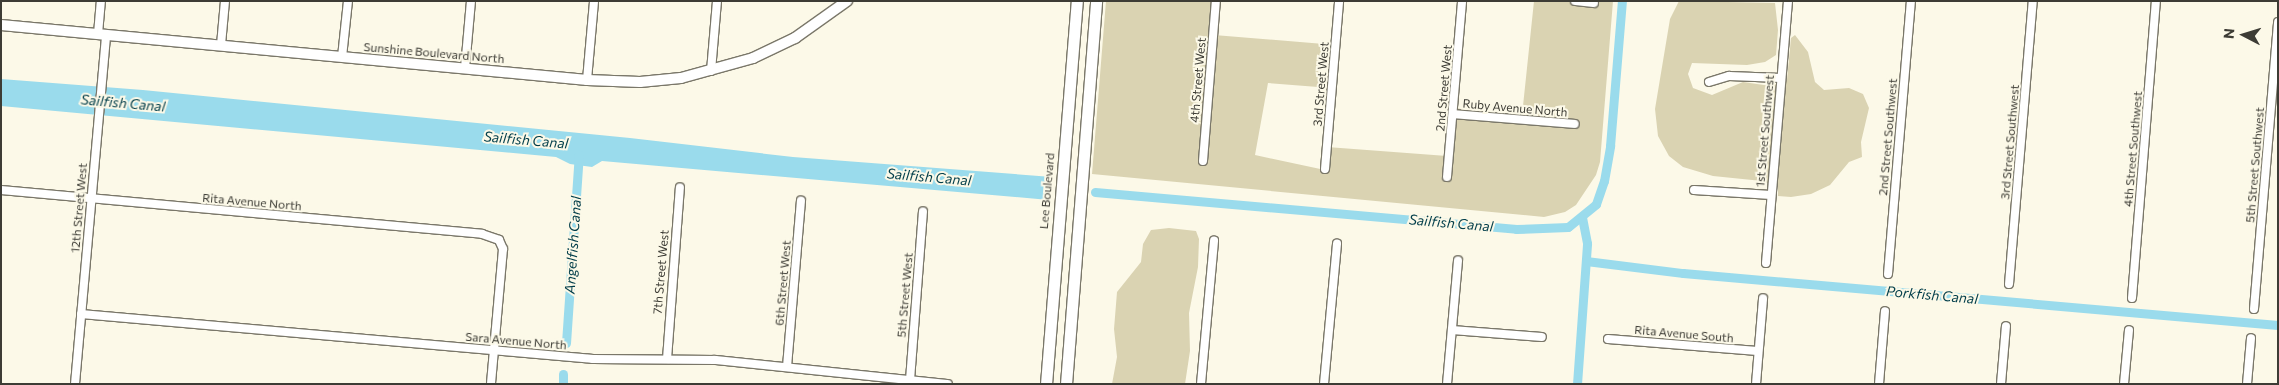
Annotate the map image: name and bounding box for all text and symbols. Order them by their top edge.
north arrow [2219,10,2269,60]
text: N [2220,28,2237,40]
street label: 4th Street West [1187,37,1209,123]
street label: Sunshine Boulevard North [363,40,505,66]
street label: 3rd Street West [1310,41,1332,127]
street label: 2nd Street West [1433,44,1455,132]
street label: 1st Street Southwest [1753,74,1777,188]
street label: 2nd Street Southwest [1876,78,1900,196]
street label: 3rd Street Southwest [1998,84,2022,200]
water label: Sailfish Canal [80,91,166,115]
street label: 4th Street Southwest [2121,91,2145,207]
street label: Ruby Avenue North [1462,96,1568,120]
street label: 5th Street Southwest [2243,107,2267,223]
water label: Sailfish Canal [483,128,569,152]
street label: Lee Boulevard [1036,152,1058,230]
street label: 12th Street West [68,162,90,254]
water label: Sailfish Canal [886,165,972,189]
street label: Rita Avenue North [202,190,302,214]
water label: Angelfish Canal [561,195,585,295]
water label: Sailfish Canal [1408,211,1494,235]
street label: 7th Street West [650,229,672,315]
street label: 6th Street West [772,240,794,326]
street label: 5th Street West [894,252,916,338]
water label: Porkfish Canal [1885,283,1979,307]
street label: Rita Avenue South [1634,322,1734,346]
street label: Sara Avenue North [465,329,567,353]

